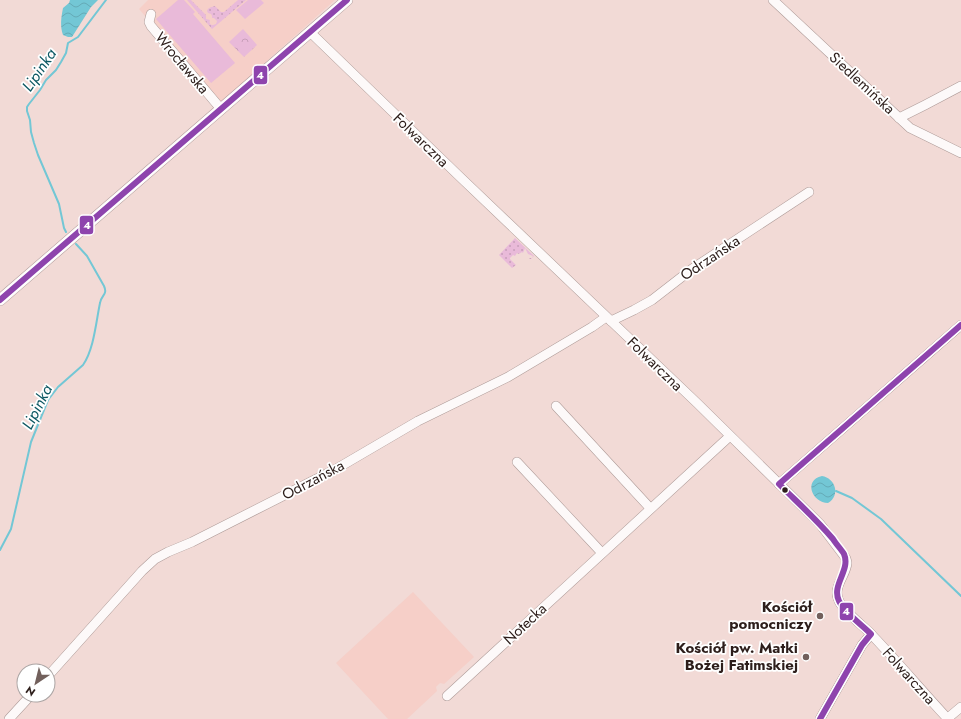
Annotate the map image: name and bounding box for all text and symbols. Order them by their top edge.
street label: Wrocławska [150,27,214,99]
water label: Lipinka [16,44,62,96]
street label: Siedlemińska [824,47,900,119]
line badge: 4 [253,65,268,85]
text: 4 [256,67,264,83]
street label: Folwarczna [388,108,454,172]
line badge: 4 [79,215,94,235]
text: 4 [83,217,91,233]
street label: Odrzańska [676,230,744,286]
street label: Folwarczna [622,332,688,396]
water label: Lipinka [16,380,58,433]
street label: Odrzańska [278,454,348,506]
unlabelled marker [780,485,790,495]
place label: Kościół pomocniczy [729,596,813,635]
street label: Notecka [498,598,552,650]
line badge: 4 [839,602,854,621]
text: 4 [842,603,850,619]
marker: Kościół pomocniczy [815,611,825,621]
place label: Kościół pw. Matki Bożej Fatimskiej [675,637,798,676]
street label: Folwarczna [877,643,941,709]
marker: Kościół pw. Matki Bożej Fatimskiej [801,652,811,662]
north arrow [16,663,56,703]
text: N [22,682,38,700]

